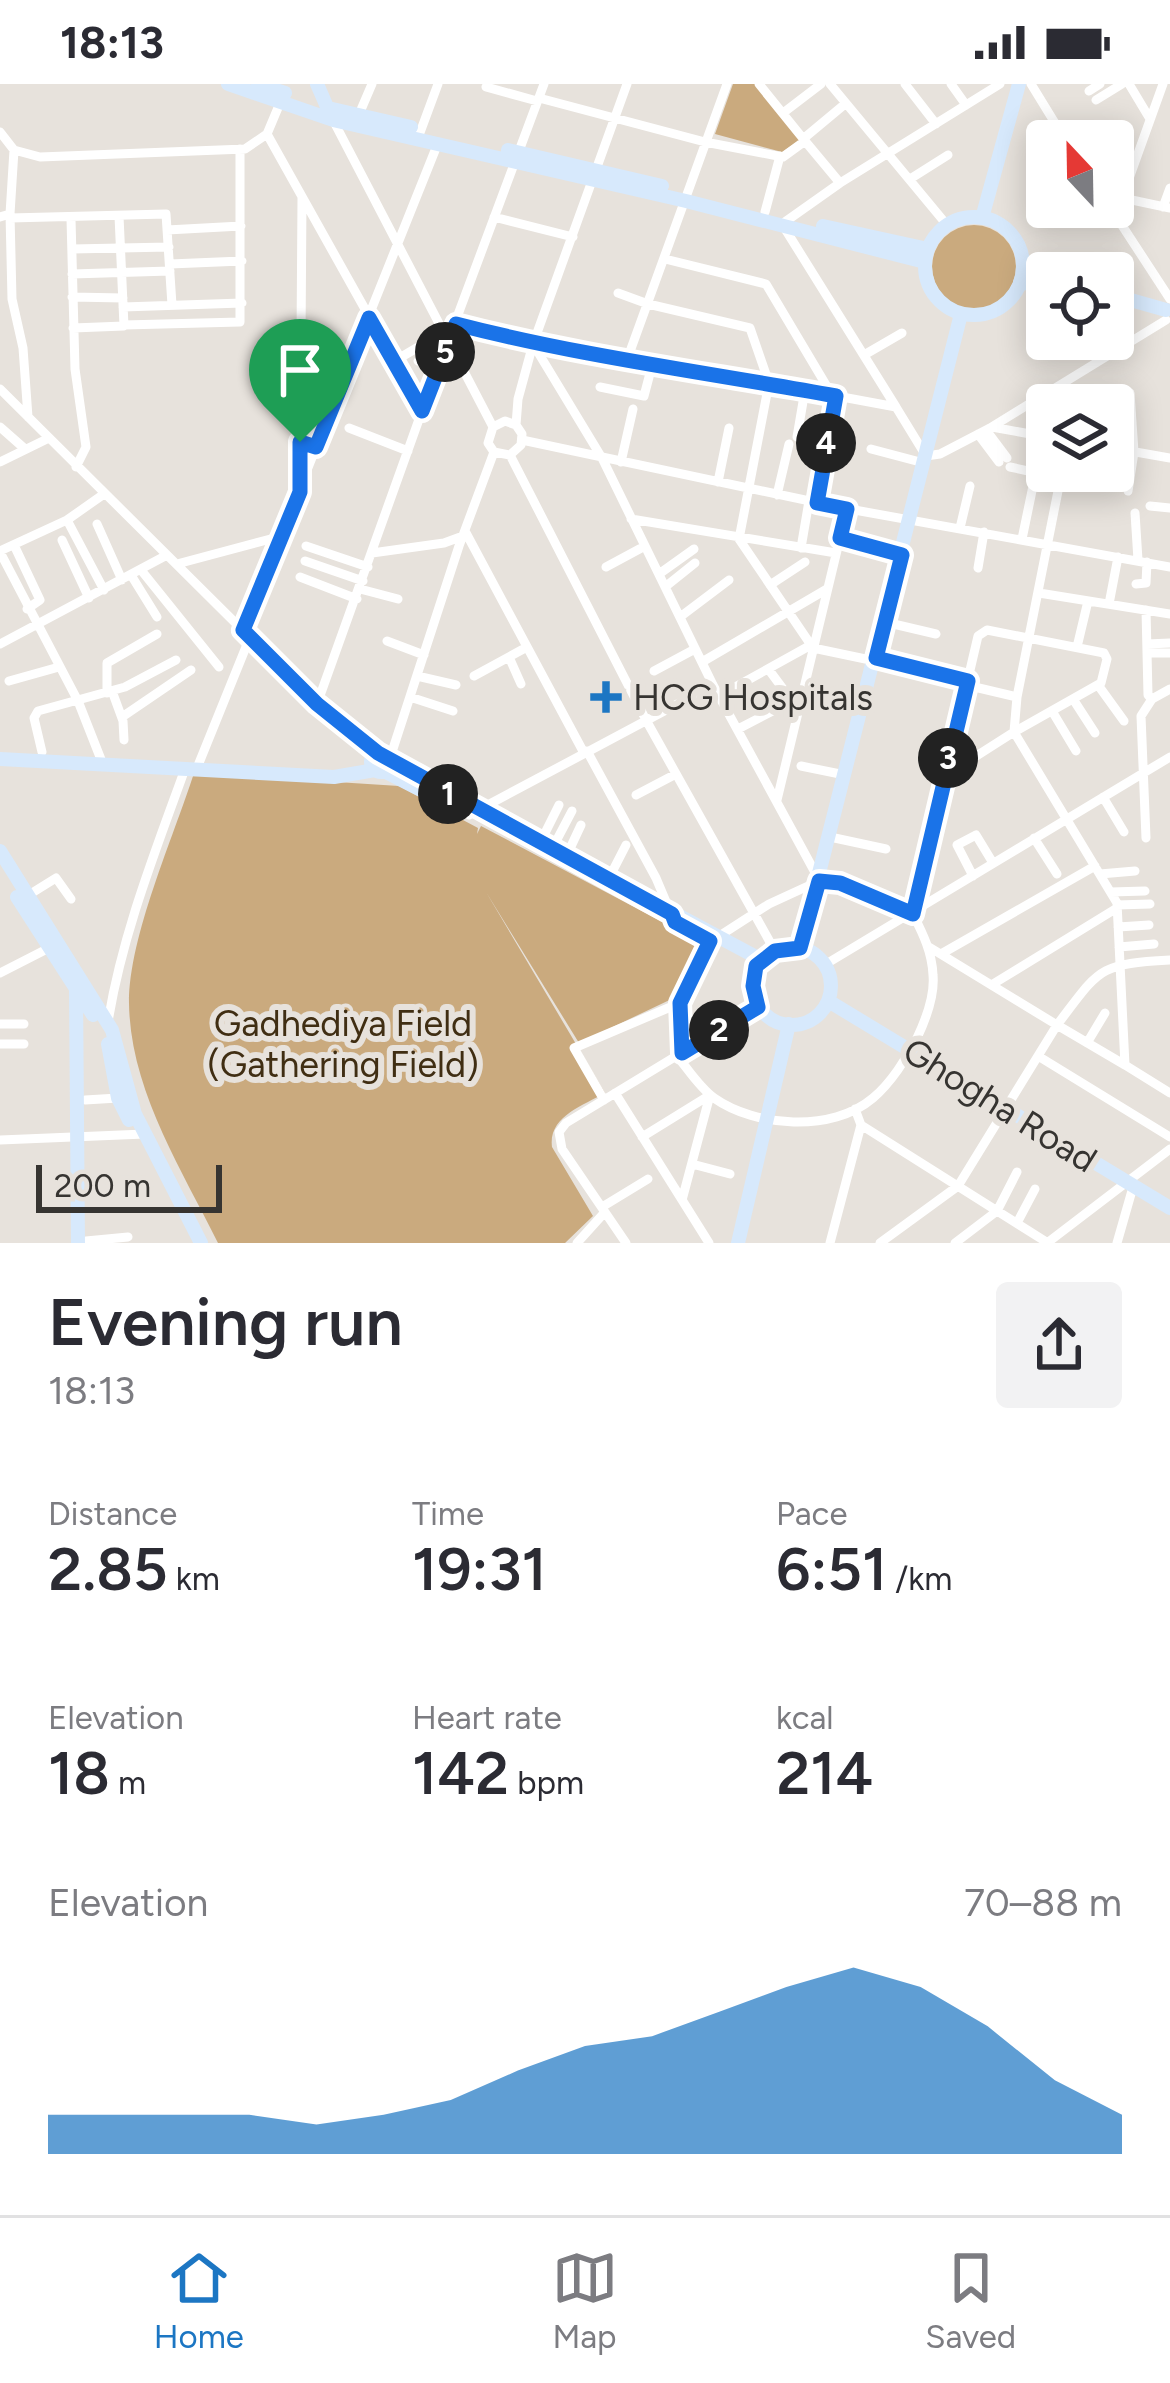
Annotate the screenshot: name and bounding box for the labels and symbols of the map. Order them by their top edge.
north arrow [1026,120,1134,228]
pin [249,319,351,442]
pin: 5 [415,322,475,382]
pin: 4 [796,413,856,473]
place label: HCG Hospitals [633,676,873,719]
marker: HCG Hospitals [590,681,622,713]
pin: 3 [918,728,978,788]
pin: 1 [418,764,478,824]
pin: 2 [689,1000,749,1060]
park label: Gadhediya Field (Gathering Field) [207,1002,479,1086]
street label: Ghogha Road [895,1029,1105,1181]
scale bar [36,1159,222,1212]

